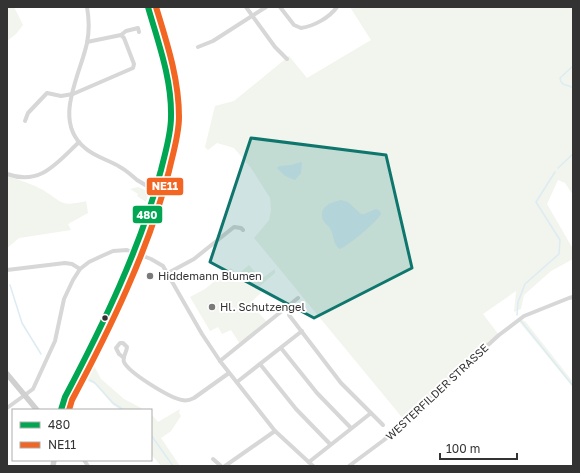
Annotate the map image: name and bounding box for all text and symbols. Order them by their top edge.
line badge: NE11 [146,177,184,196]
text: NE11 [152,179,179,192]
line badge: 480 [132,205,163,224]
text: 480 [136,208,158,221]
place label: Hiddemann Blumen [158,269,262,282]
marker: Hiddemann Blumen [145,271,155,281]
place label: Hl. Schutzengel [220,300,305,313]
marker: Hl. Schutzengel [207,302,217,312]
unlabelled marker [100,313,110,323]
street label: WESTERFILDER STRASSE [383,341,491,443]
legend [12,409,152,461]
text: 480 [48,417,70,432]
scale bar [440,435,517,461]
text: NE11 [48,437,76,452]
text: 100 m [446,441,480,456]

